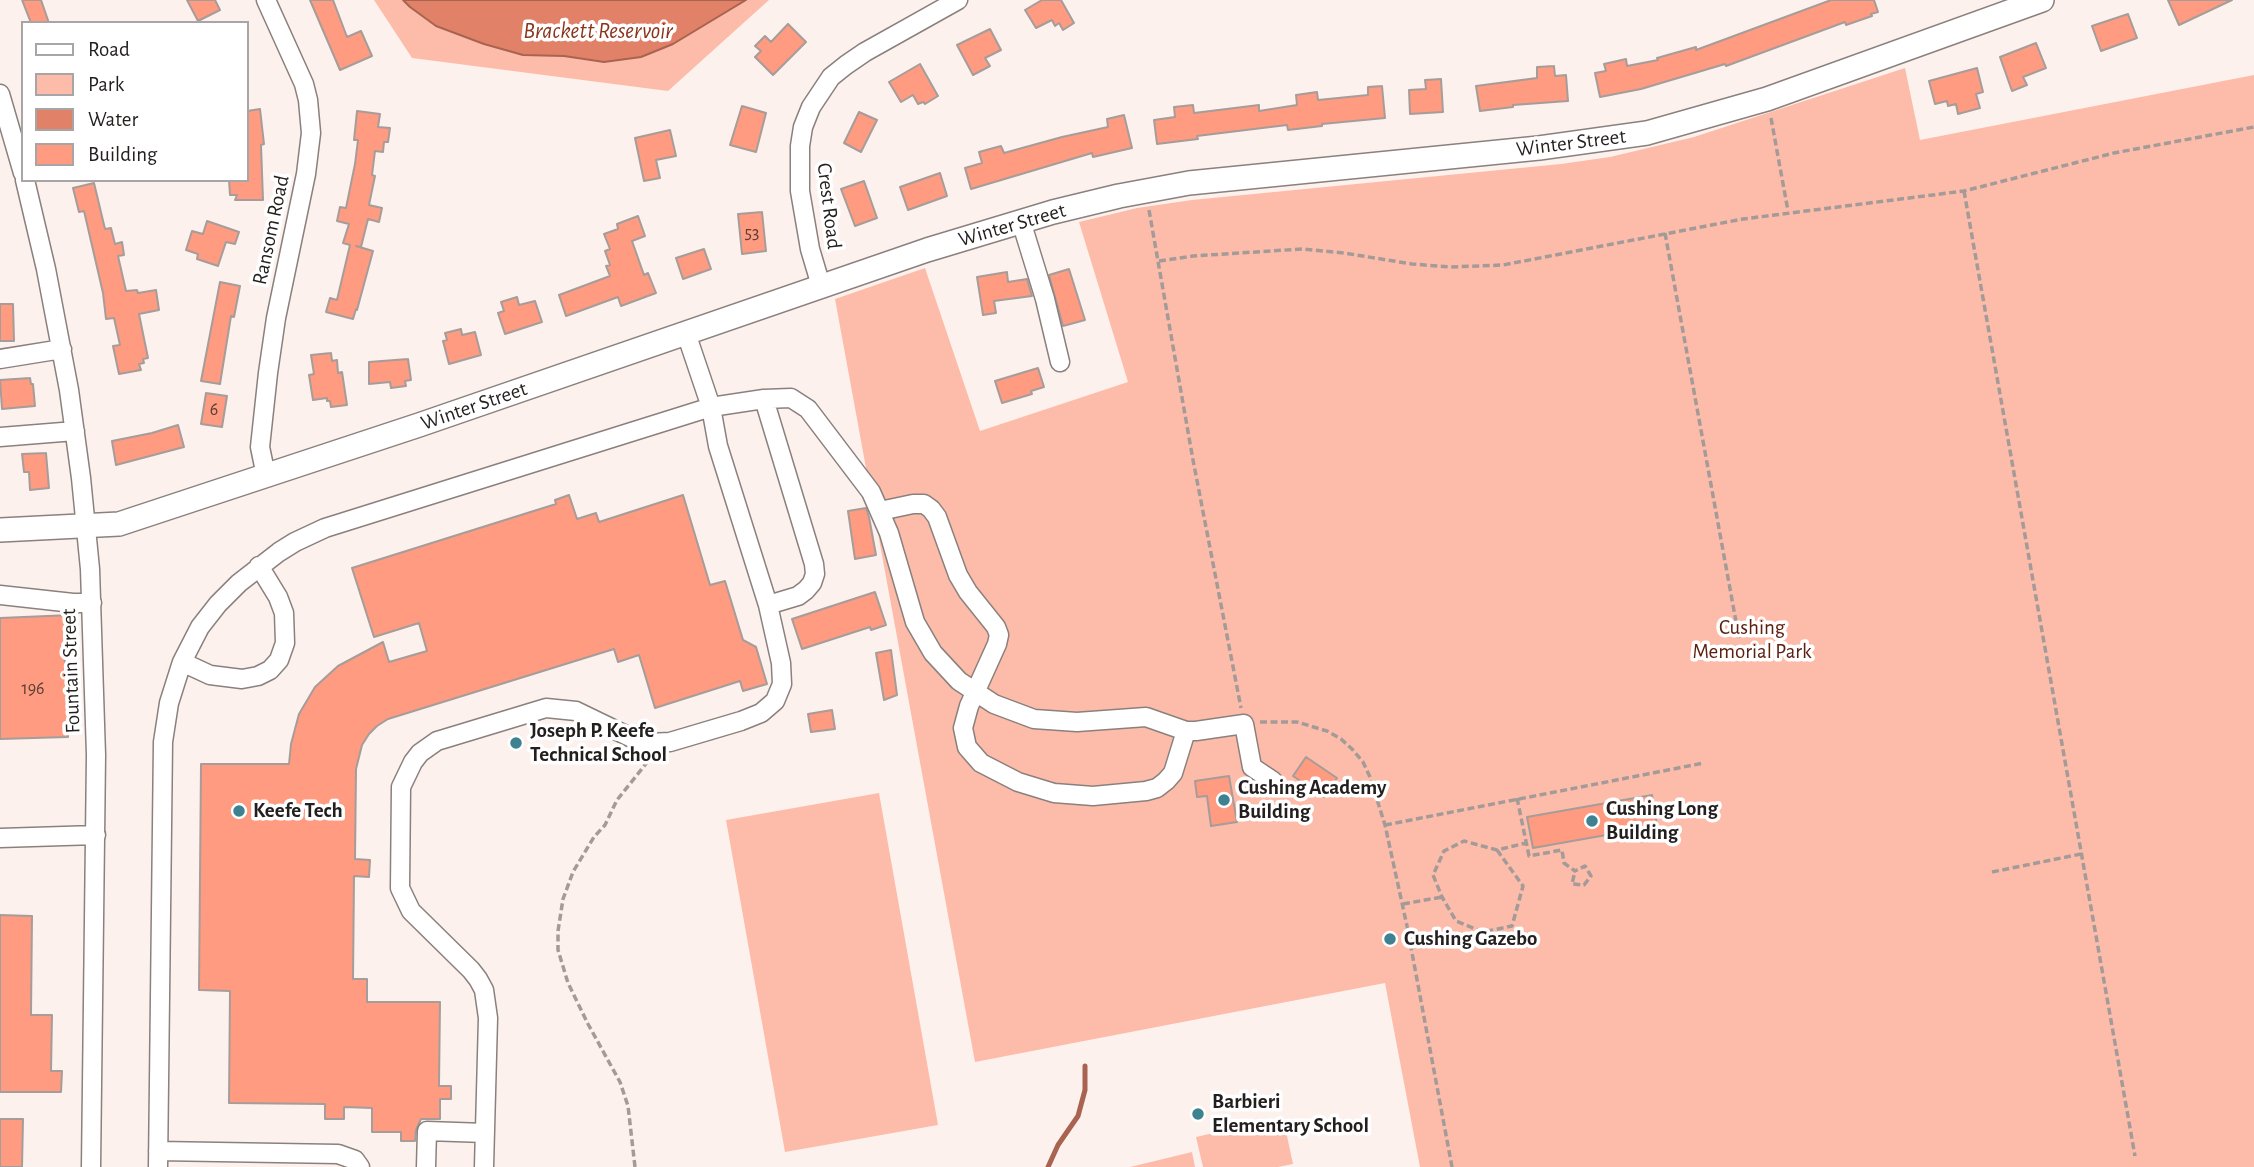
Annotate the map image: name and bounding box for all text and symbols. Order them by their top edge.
water label: Brackett Reservoir [523,17,673,45]
legend [21,21,248,182]
text: Road [88,39,130,60]
text: Park [88,74,124,95]
text: Water [88,109,138,130]
street label: Winter Street [1515,124,1627,162]
text: Building [88,144,157,165]
street label: Crest Road [811,161,847,251]
street label: Ransom Road [247,173,295,287]
street label: Winter Street [955,198,1069,252]
house number: 53 [745,222,759,244]
street label: Winter Street [418,376,530,436]
house number: 6 [210,399,218,421]
street label: Fountain Street [56,608,86,734]
park label: Cushing Memorial Park [1692,615,1812,665]
house number: 196 [21,678,45,700]
place label: Joseph P. Keefe Technical School [530,718,667,768]
marker: Joseph P. Keefe Technical School [508,735,524,751]
place label: Cushing Academy Building [1238,775,1386,825]
marker: Cushing Academy Building [1216,792,1232,808]
place label: Cushing Long Building [1606,796,1718,846]
place label: Keefe Tech [253,798,343,824]
marker: Keefe Tech [231,803,247,819]
marker: Cushing Long Building [1584,813,1600,829]
place label: Cushing Gazebo [1404,926,1537,952]
marker: Cushing Gazebo [1382,931,1398,947]
place label: Barbieri Elementary School [1212,1089,1369,1139]
marker: Barbieri Elementary School [1190,1106,1206,1122]

